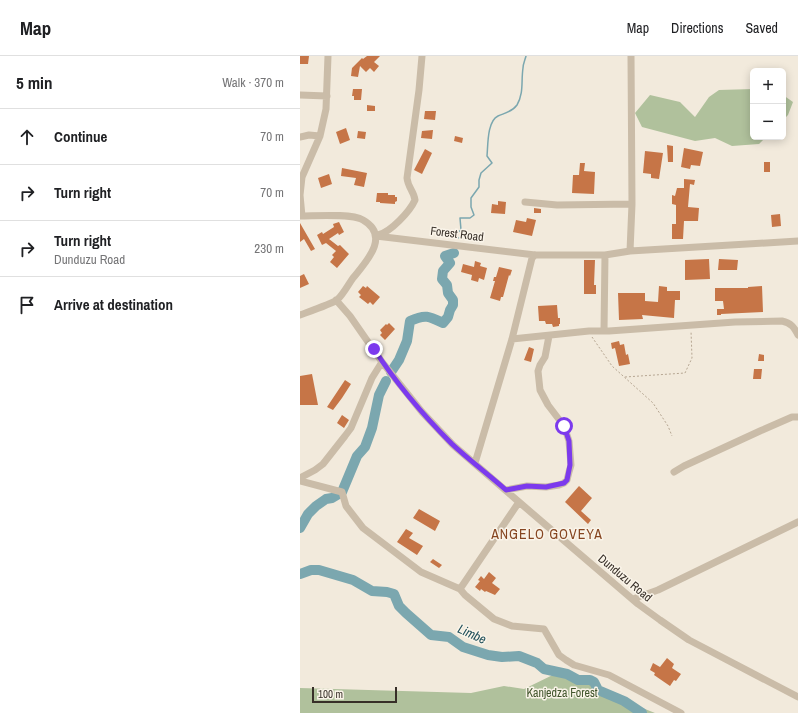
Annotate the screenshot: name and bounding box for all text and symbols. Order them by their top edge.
text: Map [20,15,51,41]
text: Map [627,19,649,37]
text: Directions [671,19,723,37]
text: Saved [745,19,778,37]
map controls [750,68,786,140]
button: + [750,68,786,104]
text: 5 min [16,71,52,94]
text: Walk · 370 m [222,74,284,91]
button: − [750,104,786,140]
icon: ahead [16,126,38,148]
text: Continue [54,126,107,147]
text: 70 m [260,128,284,145]
icon: right [16,182,38,204]
text: Turn right [54,182,111,203]
text: 70 m [260,184,284,201]
street label: Forest Road [429,223,485,245]
text: Turn right [54,230,111,251]
icon: right [16,238,38,260]
text: 230 m [254,240,284,257]
text: Dunduzu Road [54,251,125,268]
icon: arrive [16,294,38,316]
text: Arrive at destination [54,294,173,315]
route end [365,340,383,358]
route start [555,417,573,435]
district label: ANGELO GOVEYA [490,525,603,543]
street label: Dunduzu Road [595,551,655,605]
water label: Limbe [455,620,489,648]
scale bar [312,685,397,704]
park label: Kanjedza Forest [526,685,598,701]
text: 100 m [318,687,343,701]

